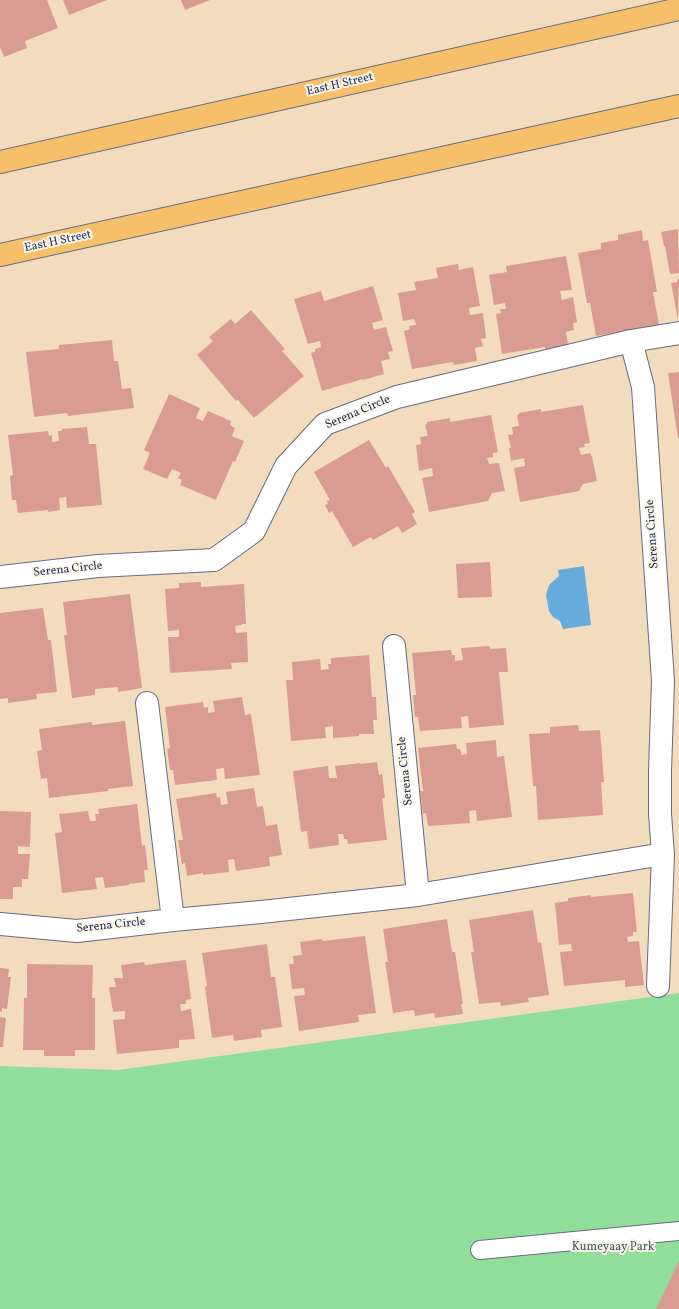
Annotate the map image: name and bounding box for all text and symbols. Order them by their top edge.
street label: East H Street [305,70,375,100]
street label: East H Street [23,228,93,256]
street label: Serena Circle [323,393,393,433]
street label: Serena Circle [643,499,663,569]
street label: Serena Circle [33,559,103,581]
street label: Serena Circle [395,736,417,806]
street label: Serena Circle [76,915,146,937]
park label: Kumeyaay Park [572,1241,654,1255]

